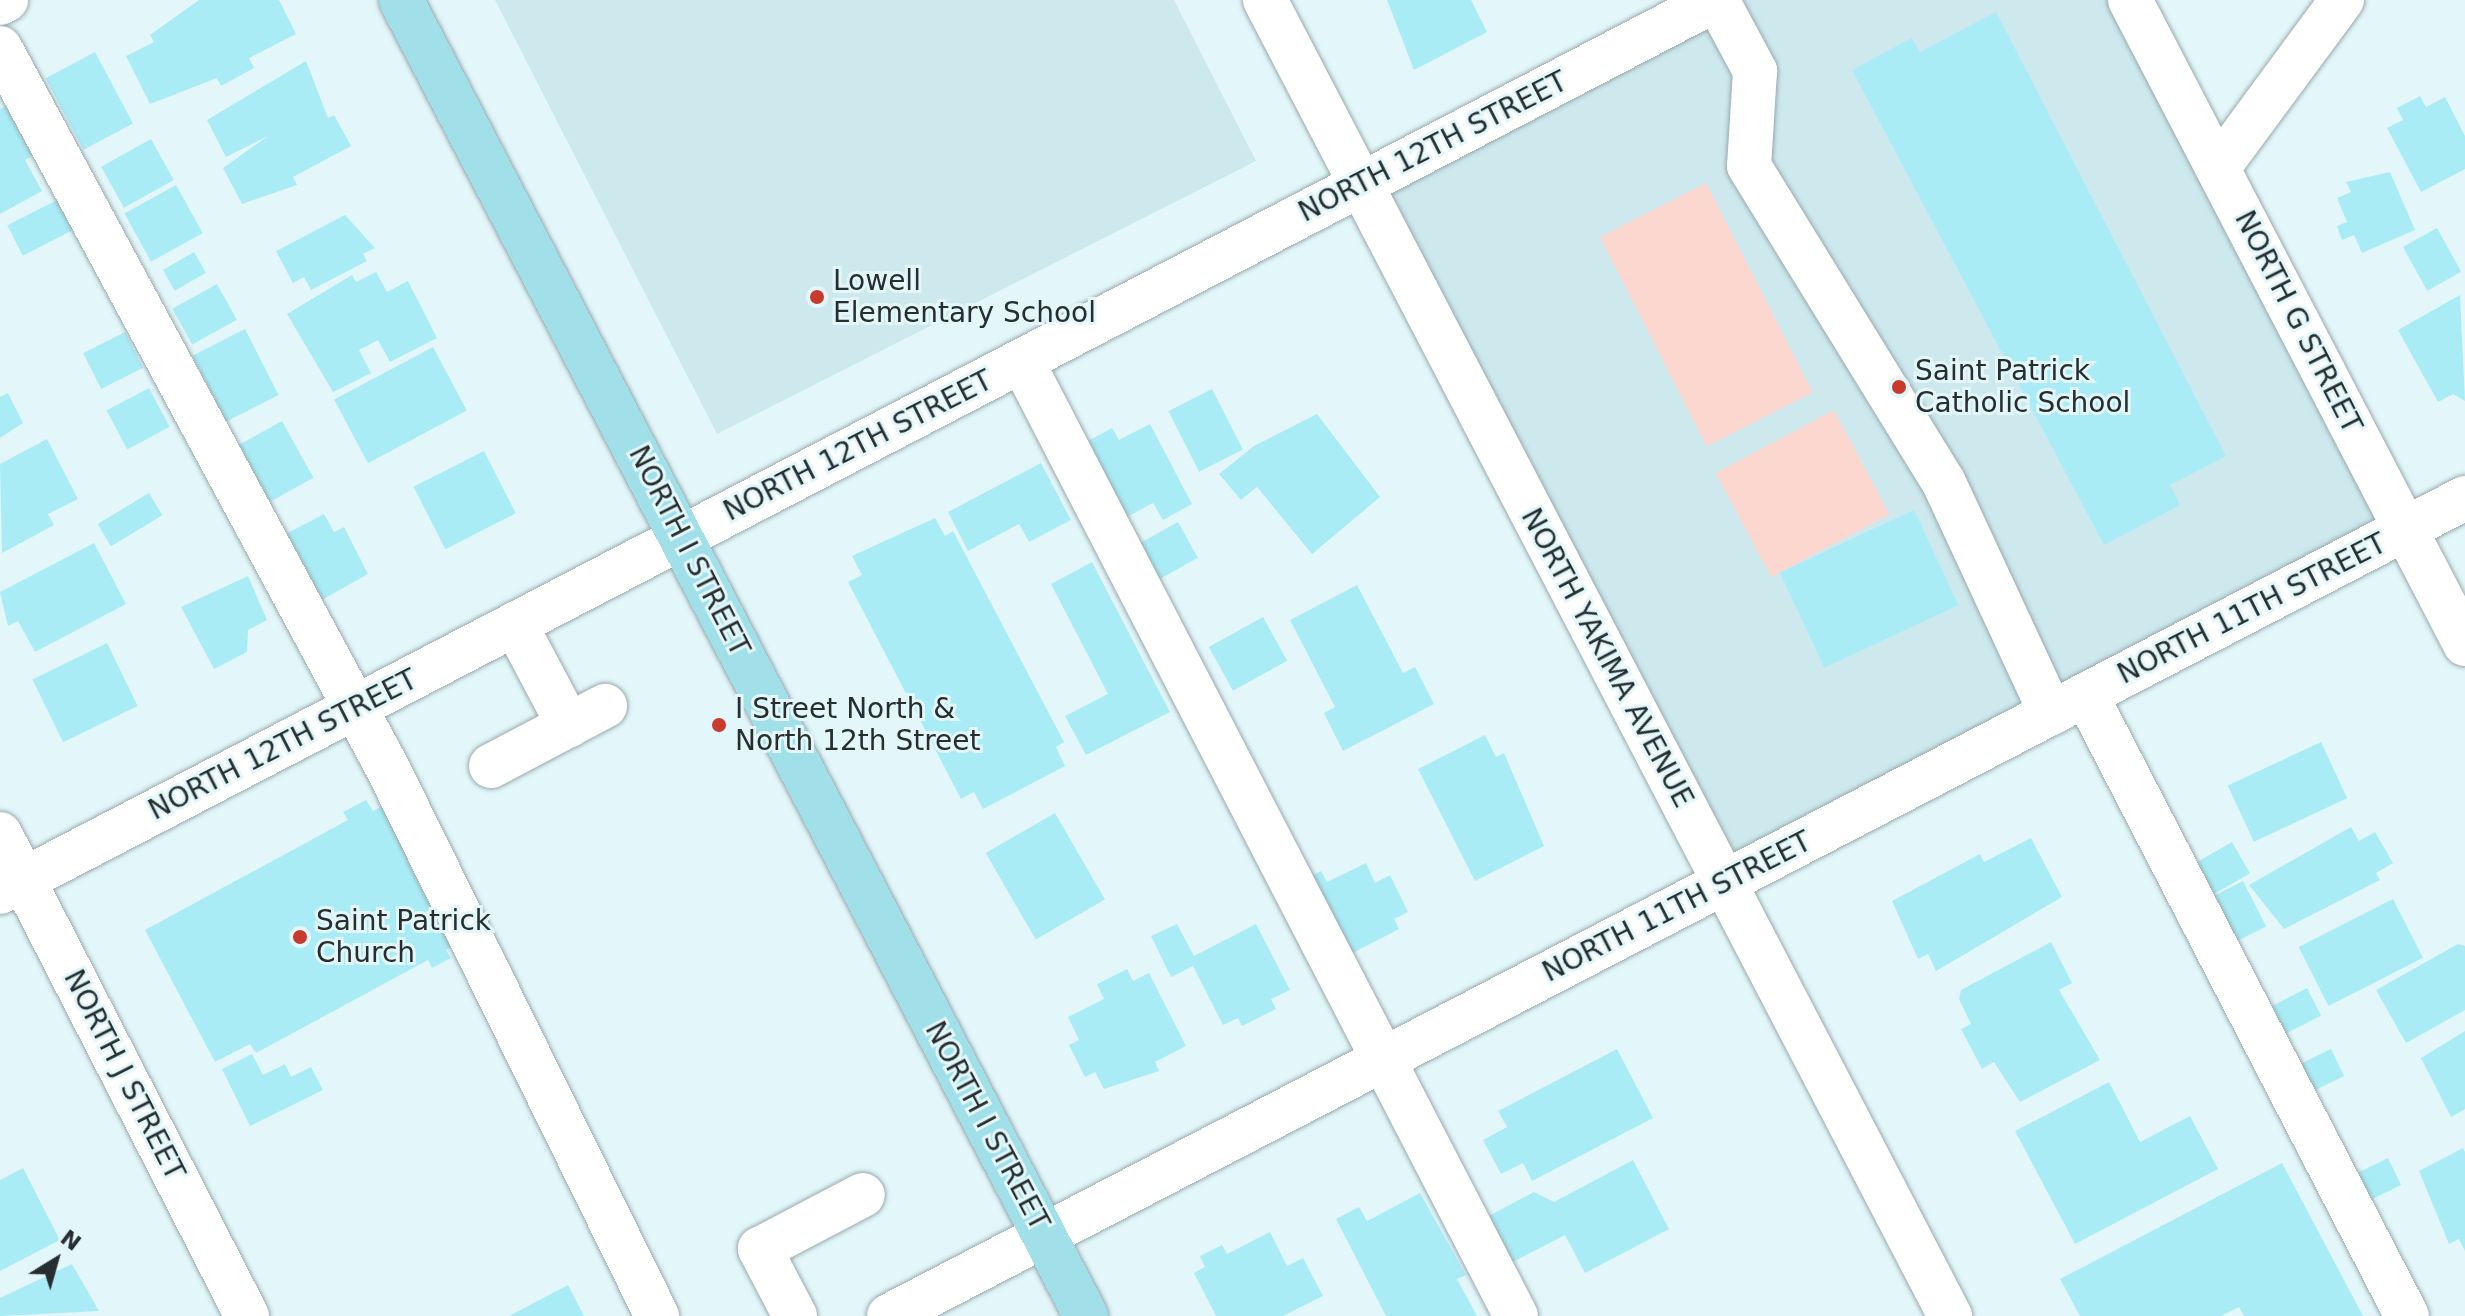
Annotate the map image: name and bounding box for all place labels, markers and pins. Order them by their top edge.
place label: Lowell Elementary School [833,264,1096,330]
marker: Lowell Elementary School [808,288,826,306]
place label: Saint Patrick Catholic School [1915,354,2130,420]
marker: Saint Patrick Catholic School [1890,378,1908,396]
place label: I Street North & North 12th Street [735,692,981,758]
marker: I Street North & North 12th Street [710,716,728,734]
place label: Saint Patrick Church [316,904,491,970]
marker: Saint Patrick Church [291,928,309,946]

